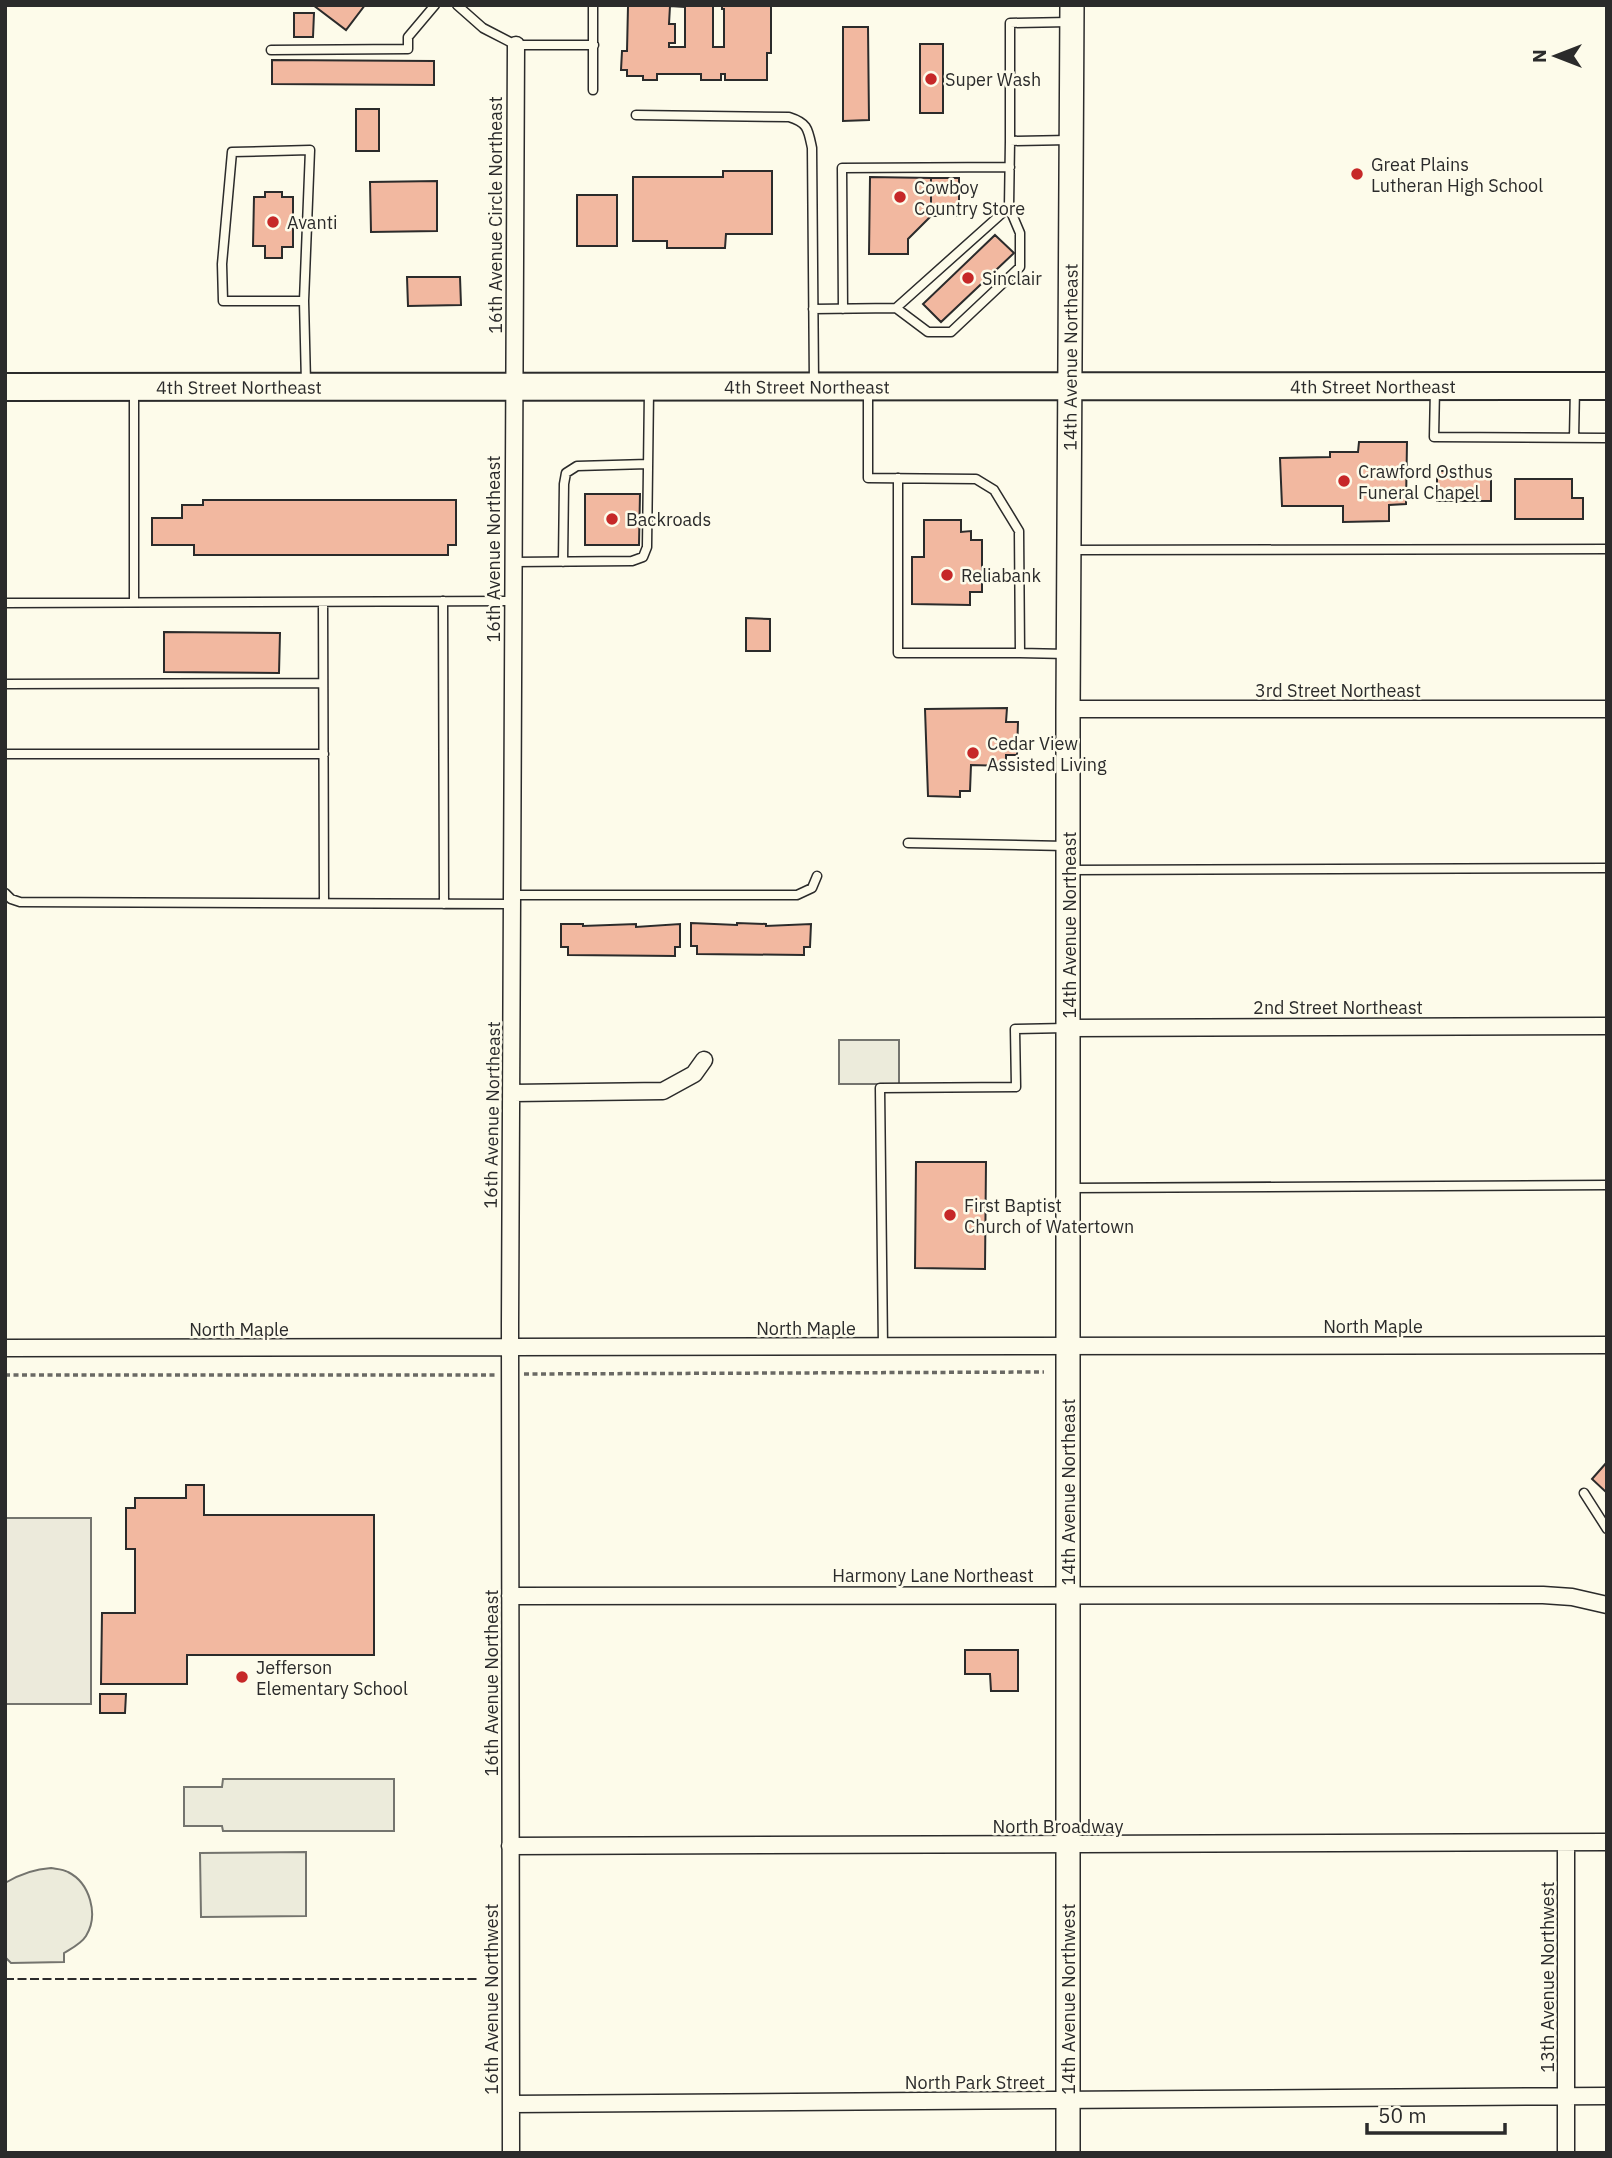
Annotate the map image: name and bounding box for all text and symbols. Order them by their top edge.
north arrow [1521,21,1591,91]
text: N [1527,49,1551,63]
place label: Super Wash [945,68,1041,91]
marker: Super Wash [923,71,939,87]
street label: 16th Avenue Circle Northeast [484,96,507,334]
place label: Great Plains Lutheran High School [1371,153,1543,197]
marker: Great Plains Lutheran High School [1349,166,1365,182]
place label: Cowboy Country Store [914,176,1025,220]
marker: Cowboy Country Store [892,189,908,205]
place label: Avanti [287,211,338,234]
marker: Avanti [265,214,281,230]
street label: 14th Avenue Northeast [1058,263,1082,451]
place label: Sinclair [982,267,1042,290]
marker: Sinclair [960,270,976,286]
street label: 4th Street Northeast [156,375,322,398]
street label: 4th Street Northeast [724,375,890,398]
street label: 4th Street Northeast [1290,375,1456,398]
street label: 16th Avenue Northeast [482,455,505,643]
place label: Crawford Osthus Funeral Chapel [1358,460,1493,504]
marker: Crawford Osthus Funeral Chapel [1336,473,1352,489]
place label: Backroads [626,508,711,531]
marker: Backroads [604,511,620,527]
place label: Reliabank [961,564,1041,587]
marker: Reliabank [939,567,955,583]
street label: 3rd Street Northeast [1255,679,1421,702]
place label: Cedar View Assisted Living [987,732,1107,776]
marker: Cedar View Assisted Living [965,745,981,761]
street label: 14th Avenue Northeast [1058,831,1081,1019]
street label: 2nd Street Northeast [1253,996,1423,1019]
street label: 16th Avenue Northeast [479,1021,505,1209]
place label: First Baptist Church of Watertown [964,1194,1134,1238]
marker: First Baptist Church of Watertown [942,1207,958,1223]
street label: North Maple [1323,1315,1423,1338]
street label: North Maple [756,1317,856,1340]
street label: North Maple [189,1318,289,1341]
street label: 14th Avenue Northeast [1057,1398,1080,1586]
street label: Harmony Lane Northeast [832,1564,1034,1587]
street label: 16th Avenue Northeast [480,1589,503,1777]
place label: Jefferson Elementary School [256,1656,408,1700]
marker: Jefferson Elementary School [234,1669,250,1685]
street label: North Broadway [993,1815,1123,1838]
street label: 13th Avenue Northwest [1536,1881,1559,2073]
street label: 16th Avenue Northwest [480,1903,503,2095]
street label: 14th Avenue Northwest [1057,1903,1080,2095]
street label: North Park Street [905,2071,1045,2094]
scale bar [1367,2092,1505,2136]
text: 50 m [1378,2101,1427,2129]

